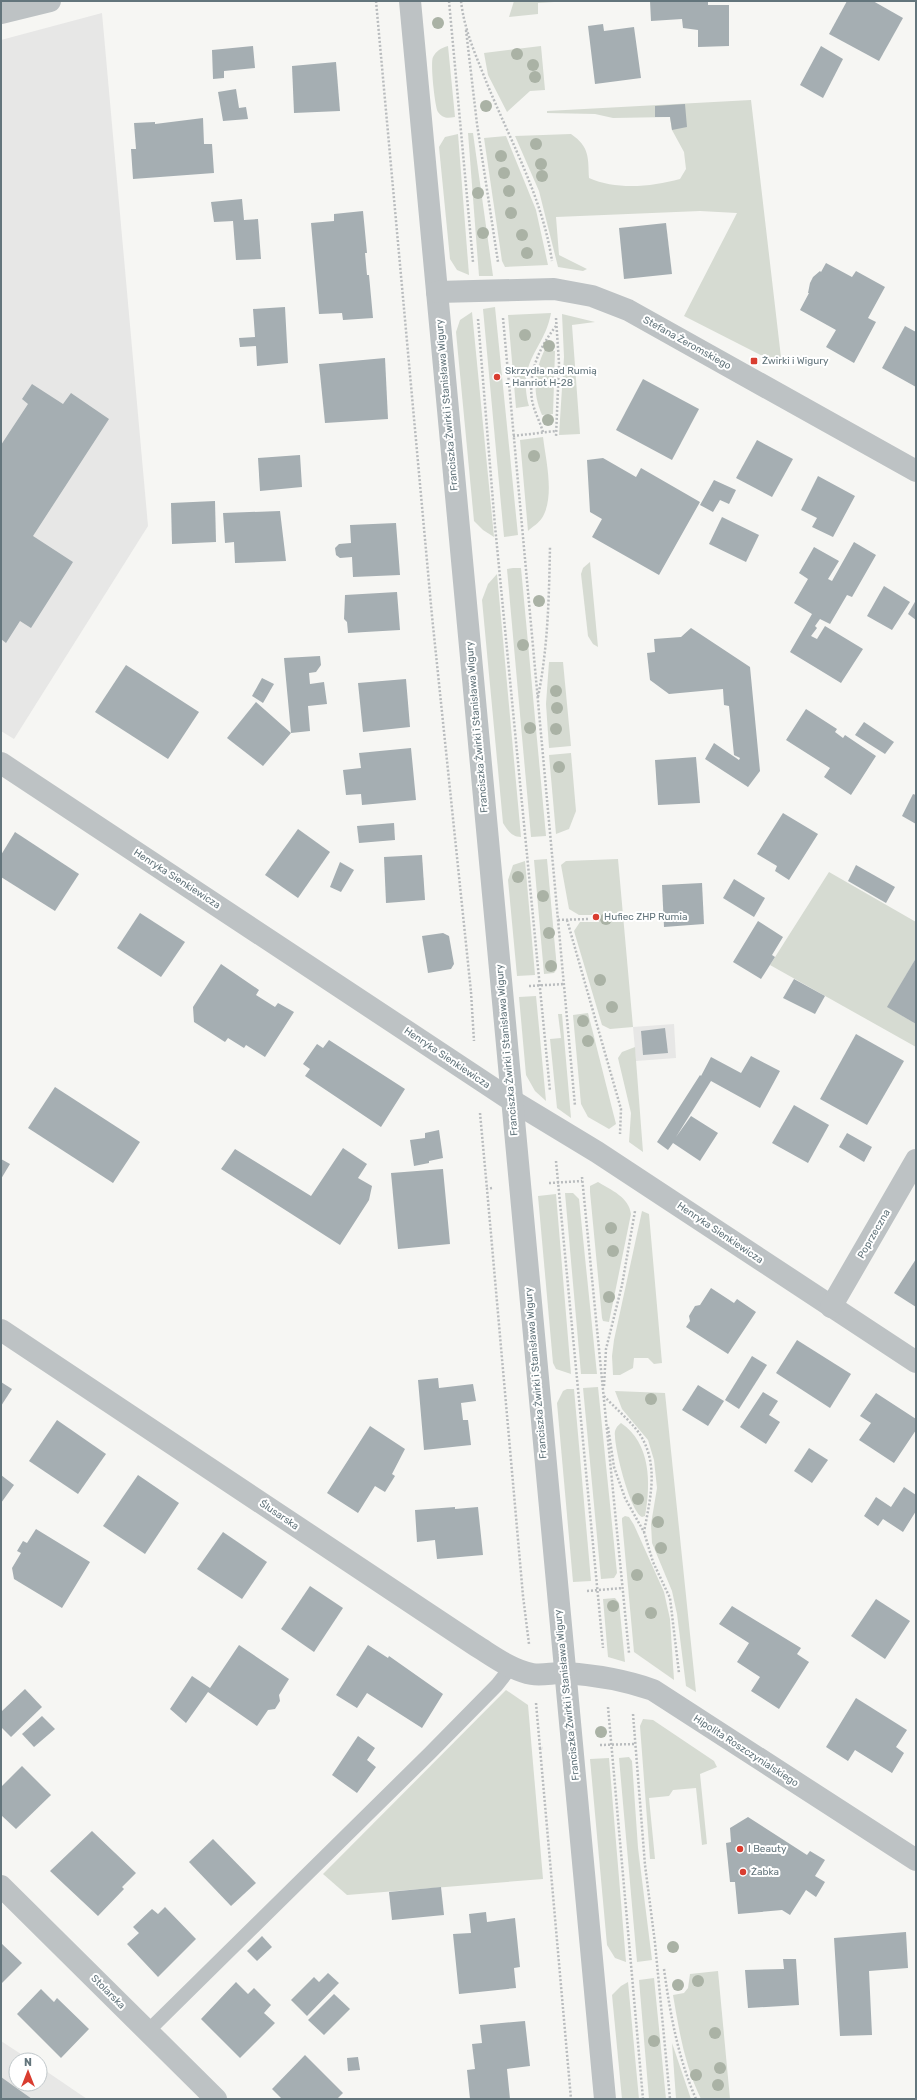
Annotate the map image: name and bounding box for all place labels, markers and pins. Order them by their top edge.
place label: Żwirki i Wigury [762,355,829,367]
marker: Żwirki i Wigury [749,356,759,366]
place label: Skrzydła nad Rumią - Hanriot H-28 [505,365,597,389]
marker: Skrzydła nad Rumią - Hanriot H-28 [492,372,502,382]
place label: Hufiec ZHP Rumia [604,911,687,923]
marker: Hufiec ZHP Rumia [591,912,601,922]
place label: I Beauty [748,1843,787,1855]
marker: I Beauty [735,1844,745,1854]
place label: Żabka [751,1866,779,1878]
marker: Żabka [738,1867,748,1877]

